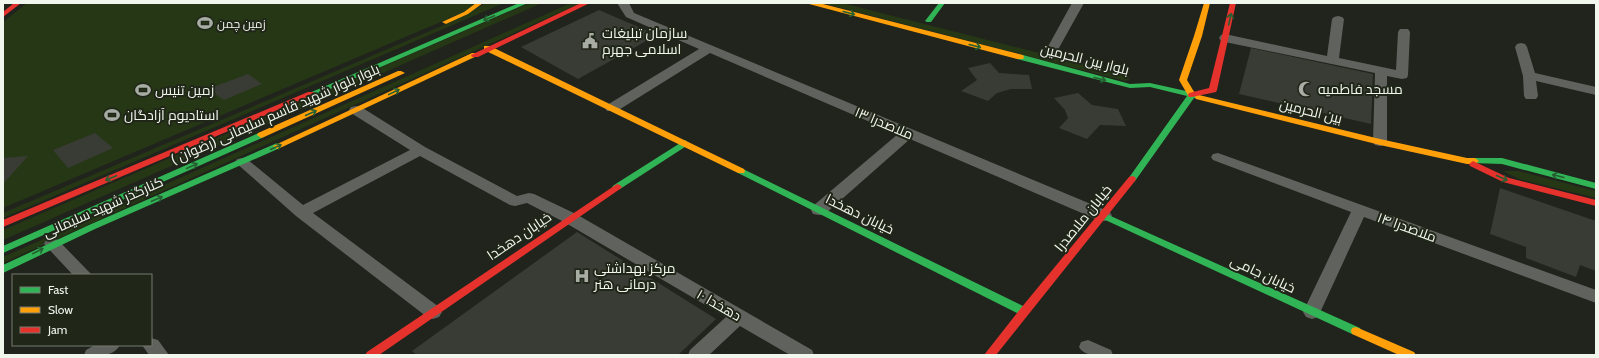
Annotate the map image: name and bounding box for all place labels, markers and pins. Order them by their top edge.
sports icon: زمین چمن [196,14,214,32]
place label: زمین چمن [217,16,266,33]
place label: سازمان تبلیغات اسلامی جهرم [602,24,687,59]
public building icon: سازمان تبلیغات اسلامی جهرم [581,32,599,50]
mosque icon: مسجد فاطمیه [1297,80,1315,98]
place label: مسجد فاطمیه [1318,80,1403,98]
sports icon: زمین تنیس [134,81,152,99]
place label: زمین تنیس [155,81,214,99]
sports icon: استادیوم آزادگان [103,106,121,124]
place label: استادیوم آزادگان [124,106,219,125]
place label: مرکز بهداشتی درمانی هنر [593,259,676,293]
hospital icon: مرکز بهداشتی درمانی هنر [573,267,591,285]

